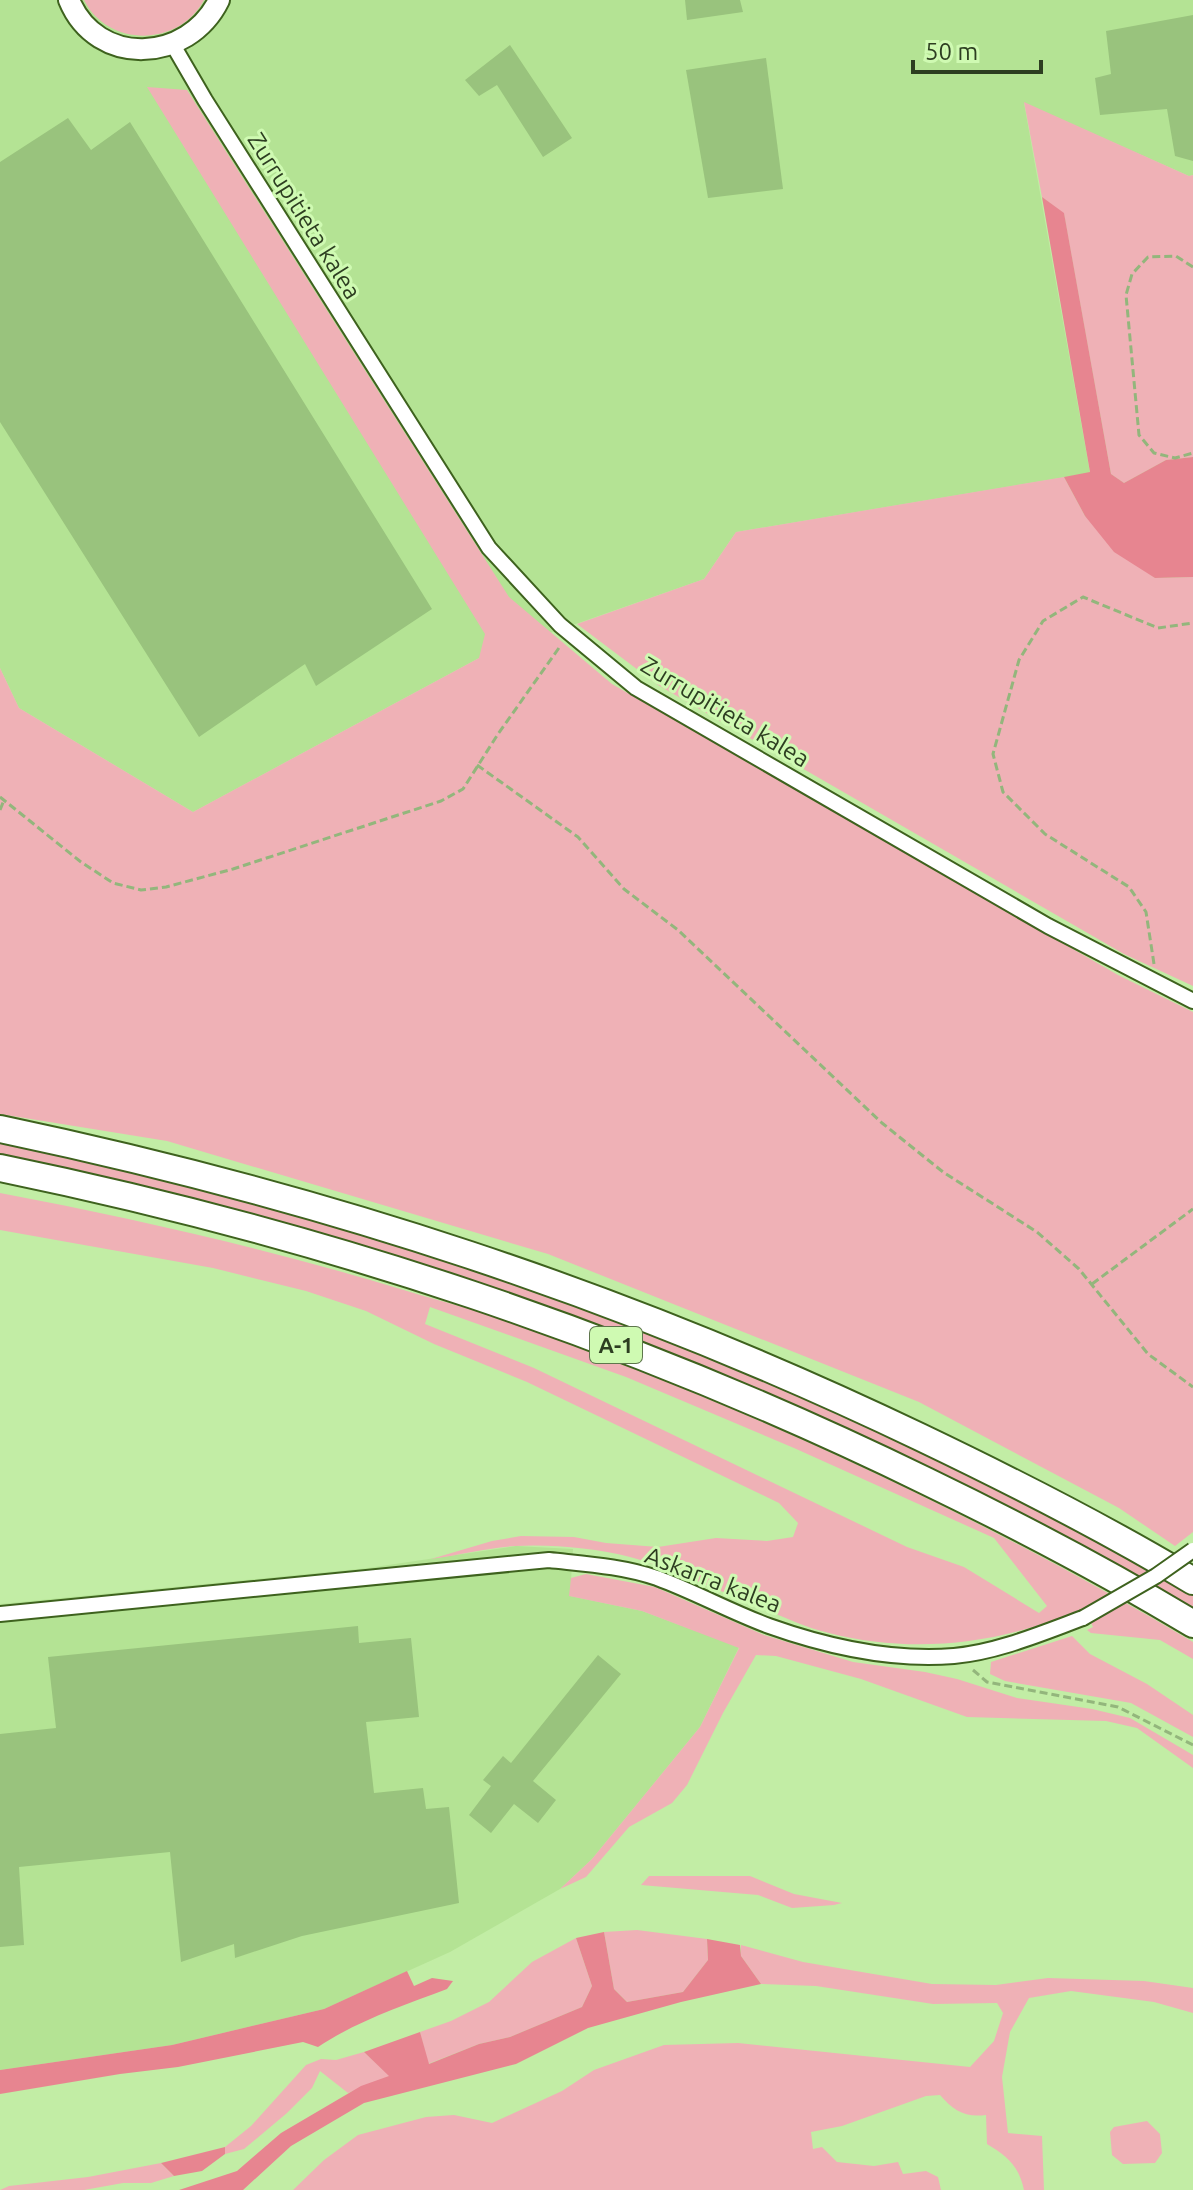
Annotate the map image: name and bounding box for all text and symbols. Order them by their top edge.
scale bar [913,24,1041,74]
text: 50 m [925,38,978,65]
street label: Zurrupitieta kalea [242,128,366,304]
street label: Zurrupitieta kalea [636,651,814,772]
road number: A-1 [590,1327,642,1363]
street label: Askarra kalea [642,1541,785,1618]

